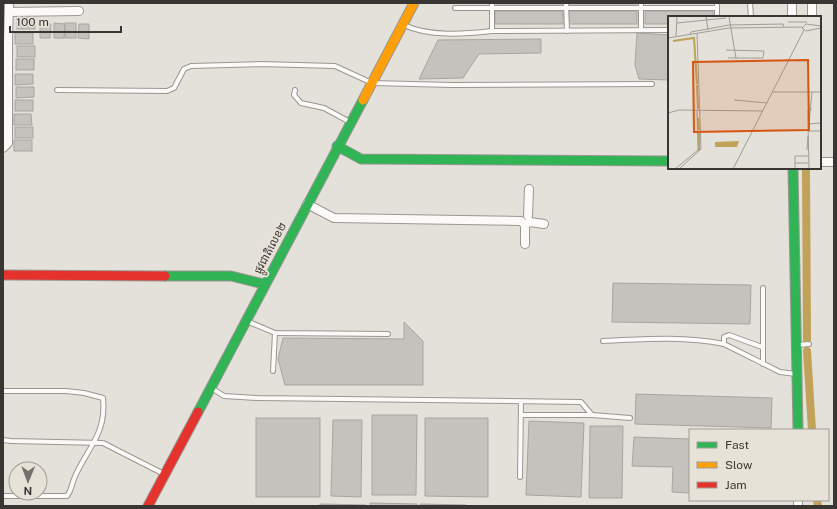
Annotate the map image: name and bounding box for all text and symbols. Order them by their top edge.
scale bar [10,8,121,34]
text: 100 m [16,15,49,29]
inset map [668,16,821,169]
street label: ផ្លូវជាតិលេខ២ [251,220,292,278]
legend [689,429,829,501]
text: Fast [725,438,750,452]
text: Slow [725,458,753,472]
north arrow [8,461,48,501]
text: Jam [725,478,747,492]
text: N [23,485,32,497]

